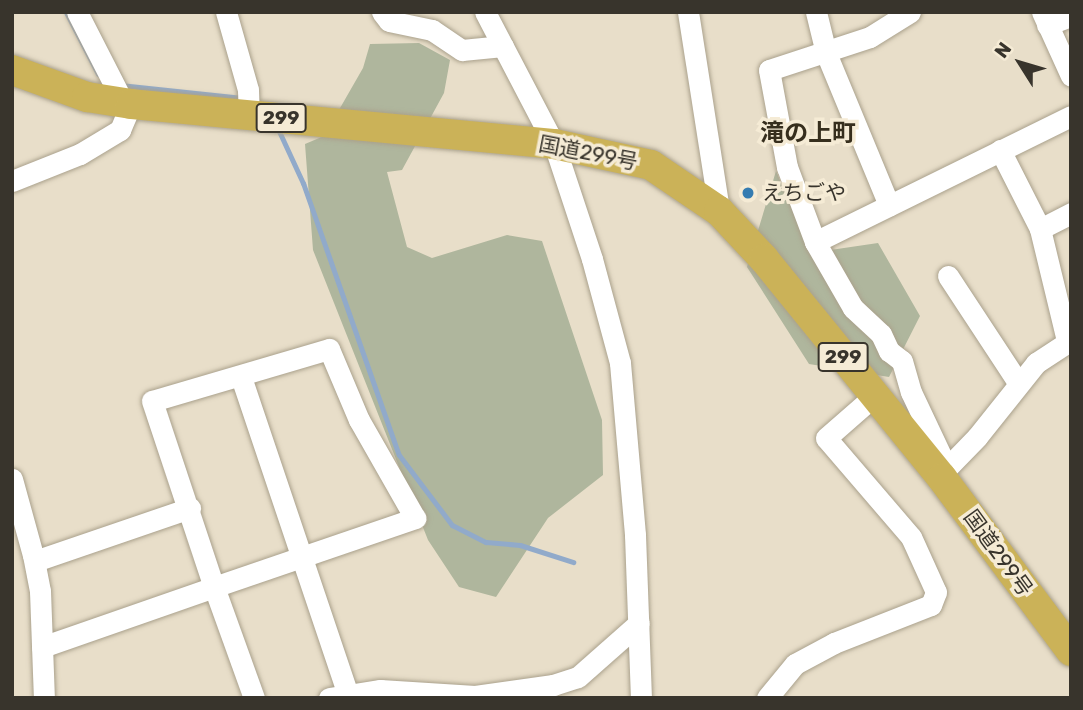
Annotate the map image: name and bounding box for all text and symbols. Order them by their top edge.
north arrow [985,28,1055,98]
text: N [990,38,1016,62]
road number: 299 [255,102,307,134]
district label: 滝の上町 [760,120,856,148]
street label: 国道299号 [536,131,640,175]
place label: えちごや [762,180,846,206]
marker: えちごや [740,185,756,201]
road number: 299 [817,342,869,372]
street label: 国道299号 [958,505,1038,601]

